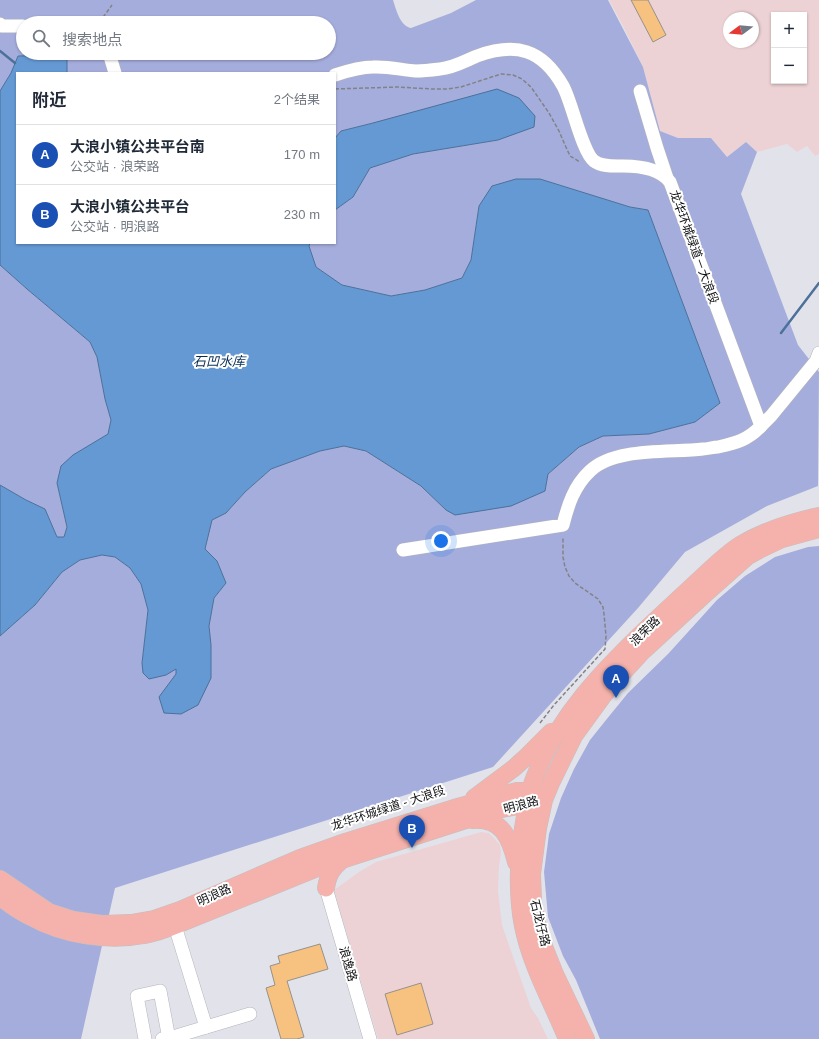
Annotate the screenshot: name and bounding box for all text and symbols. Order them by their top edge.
north arrow [723,12,759,48]
map controls [771,12,807,84]
button: + [771,12,807,48]
search box [16,16,336,60]
icon: search [30,27,52,49]
text: 搜索地点 [62,31,122,48]
button: − [771,48,807,84]
text: 附近 [32,91,66,110]
text: 2个结果 [274,92,320,107]
text: 大浪小镇公共平台南 [70,138,205,155]
text: A [40,147,50,162]
text: 170 m [284,147,320,162]
text: 公交站 · 浪荣路 [70,159,160,174]
street label: 龙华环城绿道－大浪段 [667,188,721,306]
text: 大浪小镇公共平台 [70,198,190,215]
text: B [40,207,50,222]
text: 230 m [284,207,320,222]
text: 公交站 · 明浪路 [70,219,160,234]
water label: 石凹水库 [193,354,247,369]
your location [431,531,451,551]
street label: 浪荣路 [627,613,663,649]
pin: A [603,665,629,698]
street label: 龙华环城绿道 - 大浪段 [329,783,447,833]
street label: 明浪路 [502,794,540,816]
pin: B [399,815,425,848]
street label: 明浪路 [195,881,233,909]
street label: 石龙仔路 [527,898,553,948]
street label: 浪逸路 [336,945,360,983]

